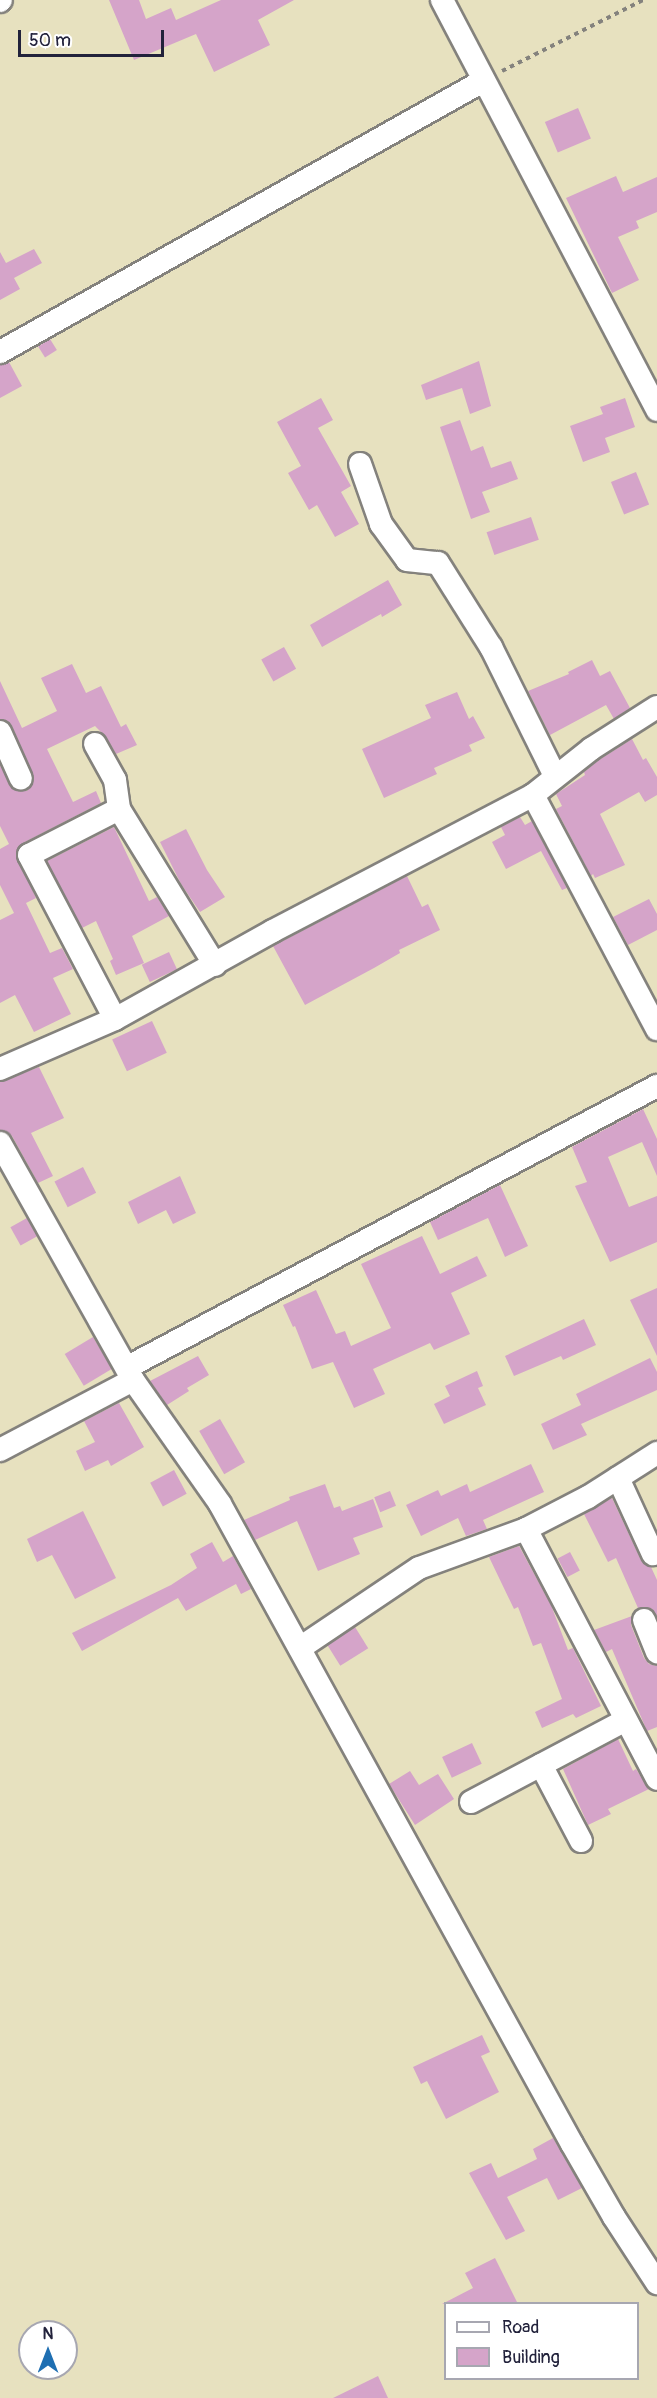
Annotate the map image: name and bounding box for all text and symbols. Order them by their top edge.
scale bar [21,18,166,56]
text: 50 m [29,29,71,52]
legend [444,2302,639,2380]
text: Road [502,2316,539,2339]
north arrow [18,2320,78,2380]
text: N [43,2324,53,2344]
text: Building [502,2346,560,2369]

